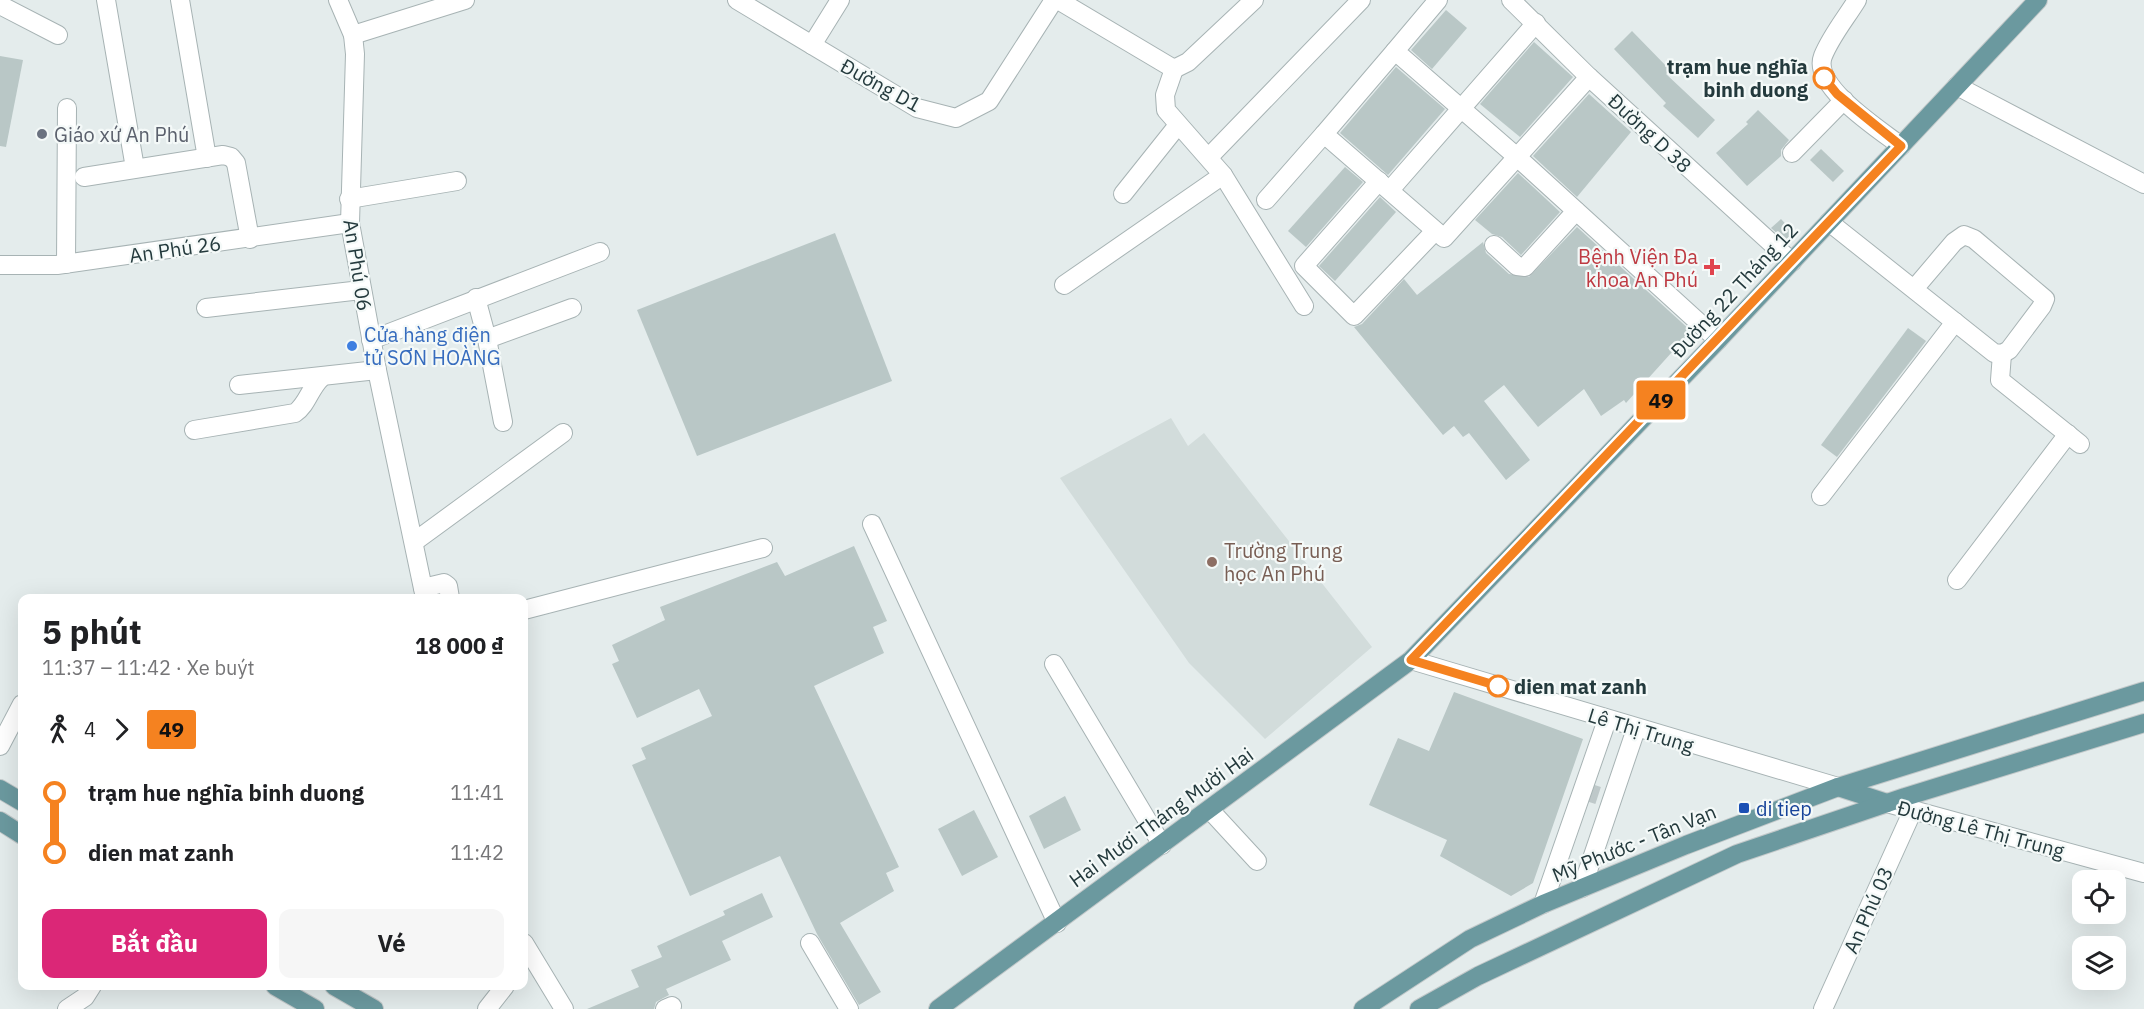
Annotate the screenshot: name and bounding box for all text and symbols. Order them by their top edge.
street label: Đường D1 [836,52,926,118]
place label: trạm hue nghĩa binh duong [1667,53,1809,103]
marker: trạm hue nghĩa binh duong [1813,67,1835,89]
street label: Đường D 38 [1602,87,1698,179]
place label: Giáo xứ An Phú [54,121,189,148]
marker: Giáo xứ An Phú [35,127,49,141]
street label: An Phú 06 [337,217,379,313]
street label: Đường 22 Tháng 12 [1664,217,1804,363]
street label: An Phú 26 [127,229,223,269]
place label: Bệnh Viện Đa khoa An Phú [1578,243,1698,293]
marker: Bệnh Viện Đa khoa An Phú [1703,258,1721,276]
place label: Cửa hàng điện tử SƠN HOÀNG [364,321,501,371]
marker: Cửa hàng điện tử SƠN HOÀNG [345,339,359,353]
line badge: 49 [1634,380,1688,420]
text: 49 [1648,386,1674,414]
place label: Trường Trung học An Phú [1224,537,1343,587]
marker: Trường Trung học An Phú [1205,555,1219,569]
text: 5 phút [42,610,142,653]
text: 18 000 ₫ [415,631,504,660]
text: 11:37 – 11:42 · Xe buýt [42,654,254,681]
place label: dien mat zanh [1514,673,1647,700]
marker: dien mat zanh [1487,675,1509,697]
street label: Lê Thị Trung [1585,701,1698,759]
icon: walk [42,713,75,746]
icon: forward [105,713,138,746]
text: 49 [159,715,184,743]
text: 4 [84,716,96,743]
street label: Hai Mươi Tháng Mười Hai [1063,741,1259,893]
text: trạm hue nghĩa binh duong [88,778,364,807]
text: 11:41 [450,779,504,806]
street label: Đường Lê Thị Trung [1894,794,2068,864]
place label: di tiep [1756,795,1812,822]
street label: Mỹ Phước - Tân Vạn [1548,798,1720,888]
marker: di tiep [1737,801,1751,815]
text: dien mat zanh [88,838,234,867]
text: 11:42 [450,839,504,866]
street label: An Phú 03 [1837,862,1899,958]
map controls [2072,870,2126,990]
button: locate [2072,870,2126,924]
button: Bắt đầu [42,909,267,978]
button: Vé [279,909,504,978]
button: layers [2072,936,2126,990]

